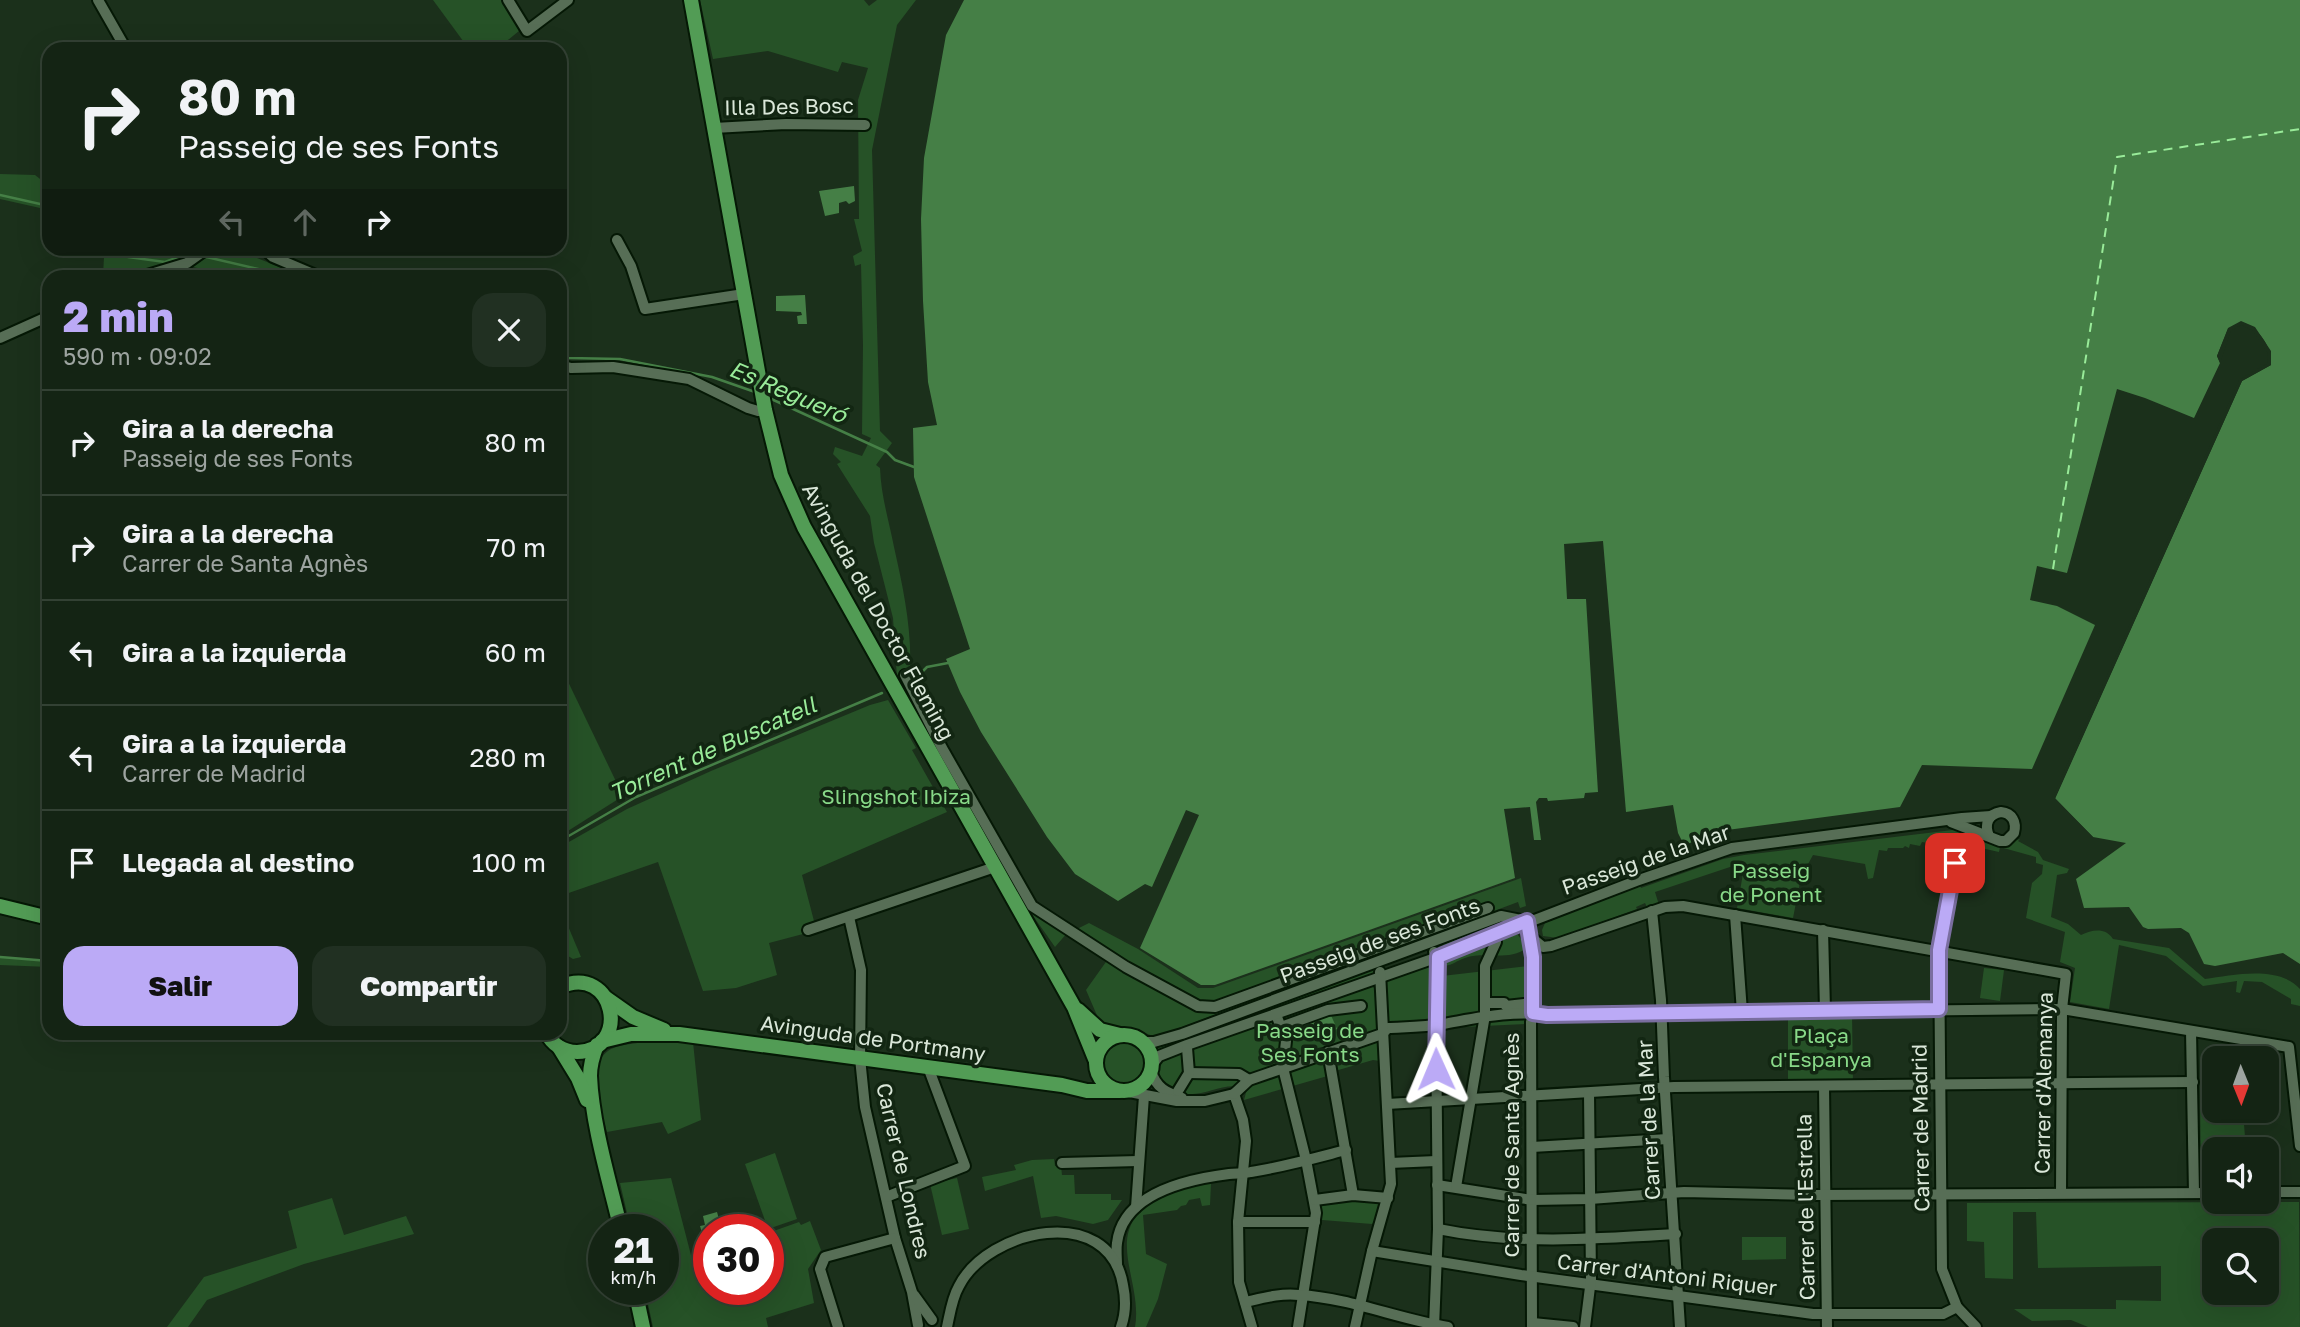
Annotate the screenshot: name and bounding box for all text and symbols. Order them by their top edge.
text: 80 m [178,67,296,126]
icon: right [63,70,154,161]
street label: Illa Des Bosc [724,92,854,120]
text: Passeig de ses Fonts [178,127,499,165]
icon: left [213,203,251,241]
icon: ahead [286,203,324,241]
icon: right [359,203,397,241]
text: 2 min [63,291,174,341]
button: close [472,293,546,367]
text: 590 m · 09:02 [63,342,212,370]
water label: Es Regueró [726,354,853,429]
text: Gira a la derecha [122,413,334,444]
icon: right [63,424,101,462]
text: 80 m [485,427,546,458]
text: Passeig de ses Fonts [122,444,353,472]
street label: Avinguda del Doctor Fleming [797,478,961,745]
text: Gira a la derecha [122,518,334,549]
icon: right [63,529,101,567]
text: 70 m [487,532,546,563]
text: Carrer de Santa Agnès [122,549,368,577]
icon: left [63,634,101,672]
text: Gira a la izquierda [122,637,346,668]
text: 60 m [485,637,546,668]
water label: Torrent de Buscatell [605,689,822,806]
text: Gira a la izquierda [122,728,346,759]
icon: left [63,739,101,777]
text: 280 m [469,742,546,773]
text: Carrer de Madrid [122,759,306,787]
park label: Slingshot Ibiza [821,783,971,809]
street label: Passeig de la Mar [1558,818,1733,900]
pin [1925,833,1985,893]
icon: arrive [63,844,101,882]
icon: arrive [1936,844,1974,882]
text: Llegada al destino [122,847,354,878]
text: 100 m [472,847,546,878]
park label: Passeig de Ponent [1720,857,1822,907]
street label: Passeig de ses Fonts [1276,892,1483,988]
button: Salir [63,946,298,1026]
button: Compartir [312,946,546,1026]
street label: Carrer d'Alemanya [2028,992,2058,1174]
street label: Avinguda de Portmany [759,1009,988,1067]
park label: Passeig de Ses Fonts [1256,1017,1364,1067]
park label: Plaça d'Espanya [1770,1022,1872,1072]
position arrow [1399,1032,1473,1106]
street label: Carrer de Santa Agnès [1498,1033,1524,1257]
street label: Carrer de la Mar [1631,1039,1665,1201]
street label: Carrer de Madrid [1906,1044,1934,1212]
north arrow [2202,1046,2278,1124]
map controls [2202,1046,2279,1305]
street label: Carrer de Londres [871,1080,937,1261]
street label: Carrer de l'Estrella [1790,1114,1820,1301]
button: sound [2202,1137,2279,1214]
speed limit sign: 30 [693,1214,784,1305]
button: search [2202,1228,2279,1305]
text: 21 [614,1229,653,1271]
street label: Carrer d'Antoni Riquer [1556,1248,1779,1300]
text: km/h [611,1266,656,1288]

